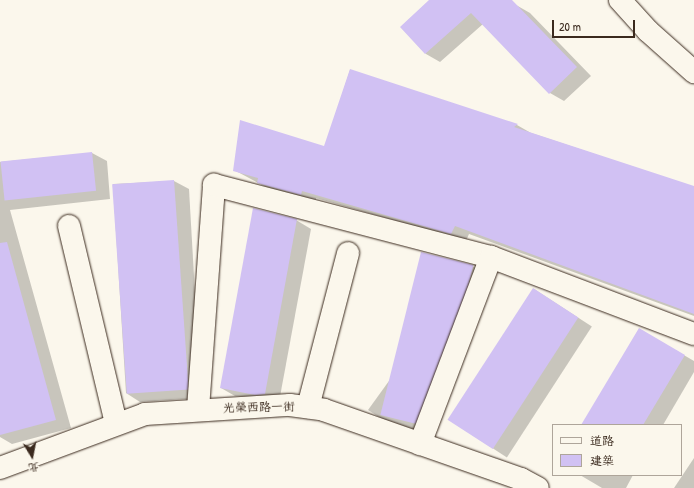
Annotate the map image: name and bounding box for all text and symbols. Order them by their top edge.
scale bar [554,12,637,38]
text: 20 m [559,18,581,35]
street label: 光榮西路一街 [223,399,295,415]
legend [552,424,682,476]
text: 道路 [590,432,614,449]
north arrow [12,436,52,476]
text: 建築 [590,452,614,469]
text: 北 [27,460,41,476]

